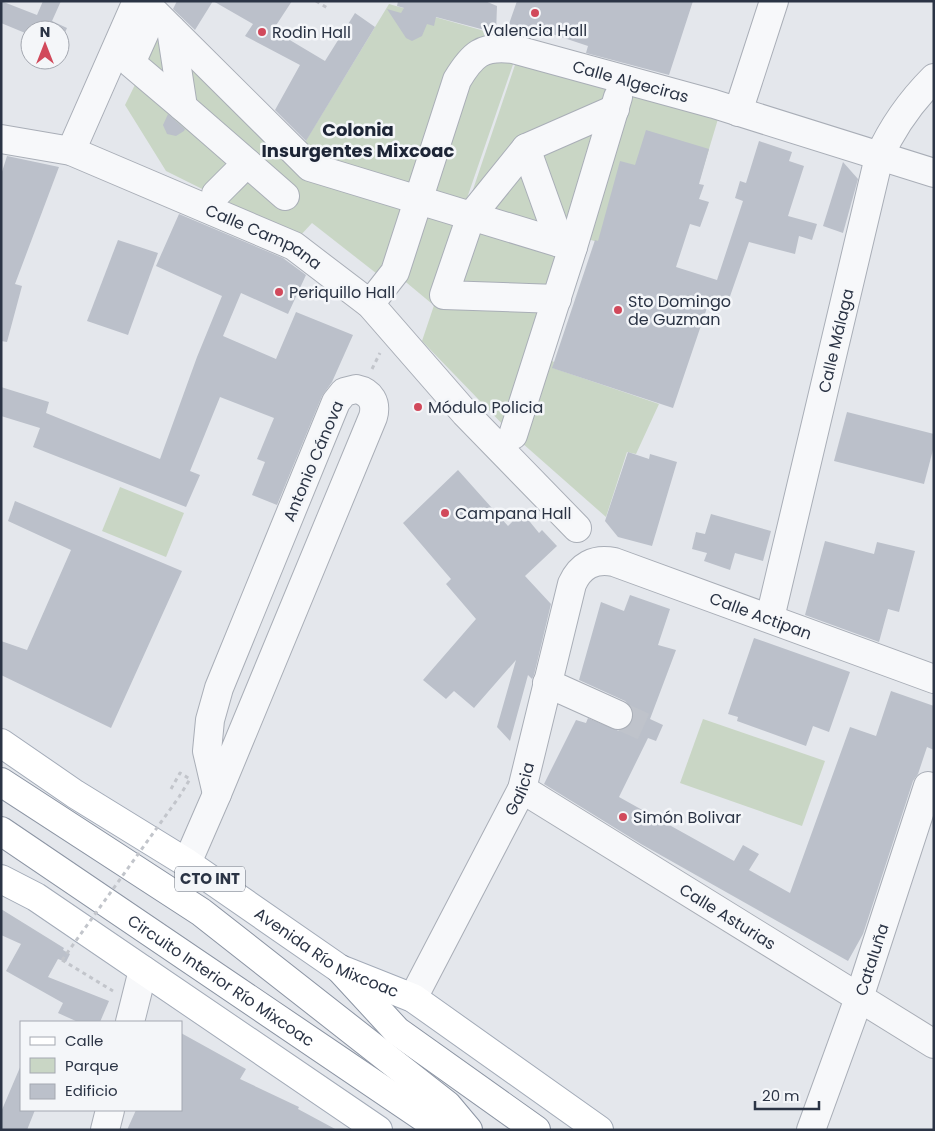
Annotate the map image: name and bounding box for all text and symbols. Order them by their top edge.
marker: Valencia Hall [529,7,541,19]
place label: Valencia Hall [483,19,587,42]
north arrow [20,20,70,70]
place label: Rodin Hall [272,21,351,44]
text: N [40,22,50,42]
marker: Rodin Hall [256,26,268,38]
street label: Calle Algeciras [570,55,691,109]
district label: Colonia Insurgentes Mixcoac [262,117,455,163]
street label: Calle Campana [202,199,326,275]
place label: Periquillo Hall [289,281,395,304]
marker: Periquillo Hall [273,286,285,298]
street label: Calle Málaga [813,286,859,395]
place label: Sto Domingo de Guzman [628,290,731,331]
marker: Sto Domingo de Guzman [612,304,624,316]
place label: Módulo Policia [428,396,543,419]
street label: Antonio Cánova [278,397,349,525]
marker: Módulo Policia [412,401,424,413]
place label: Campana Hall [455,502,571,525]
marker: Campana Hall [439,507,451,519]
street label: Calle Actipan [706,587,815,645]
street label: Galicia [499,760,540,820]
place label: Simón Bolivar [633,806,741,829]
marker: Simón Bolivar [617,811,629,823]
road number: CTO INT [175,866,245,892]
street label: Calle Asturias [675,878,780,955]
street label: Avenida Río Mixcoac [250,902,402,1003]
street label: Circuito Interior Río Mixcoac [123,909,319,1052]
street label: Cataluña [849,920,895,999]
legend [20,1021,182,1111]
text: Calle [65,1030,103,1051]
text: Parque [65,1055,118,1076]
scale bar [755,1078,819,1110]
text: Edificio [65,1080,118,1101]
text: 20 m [762,1085,800,1106]

